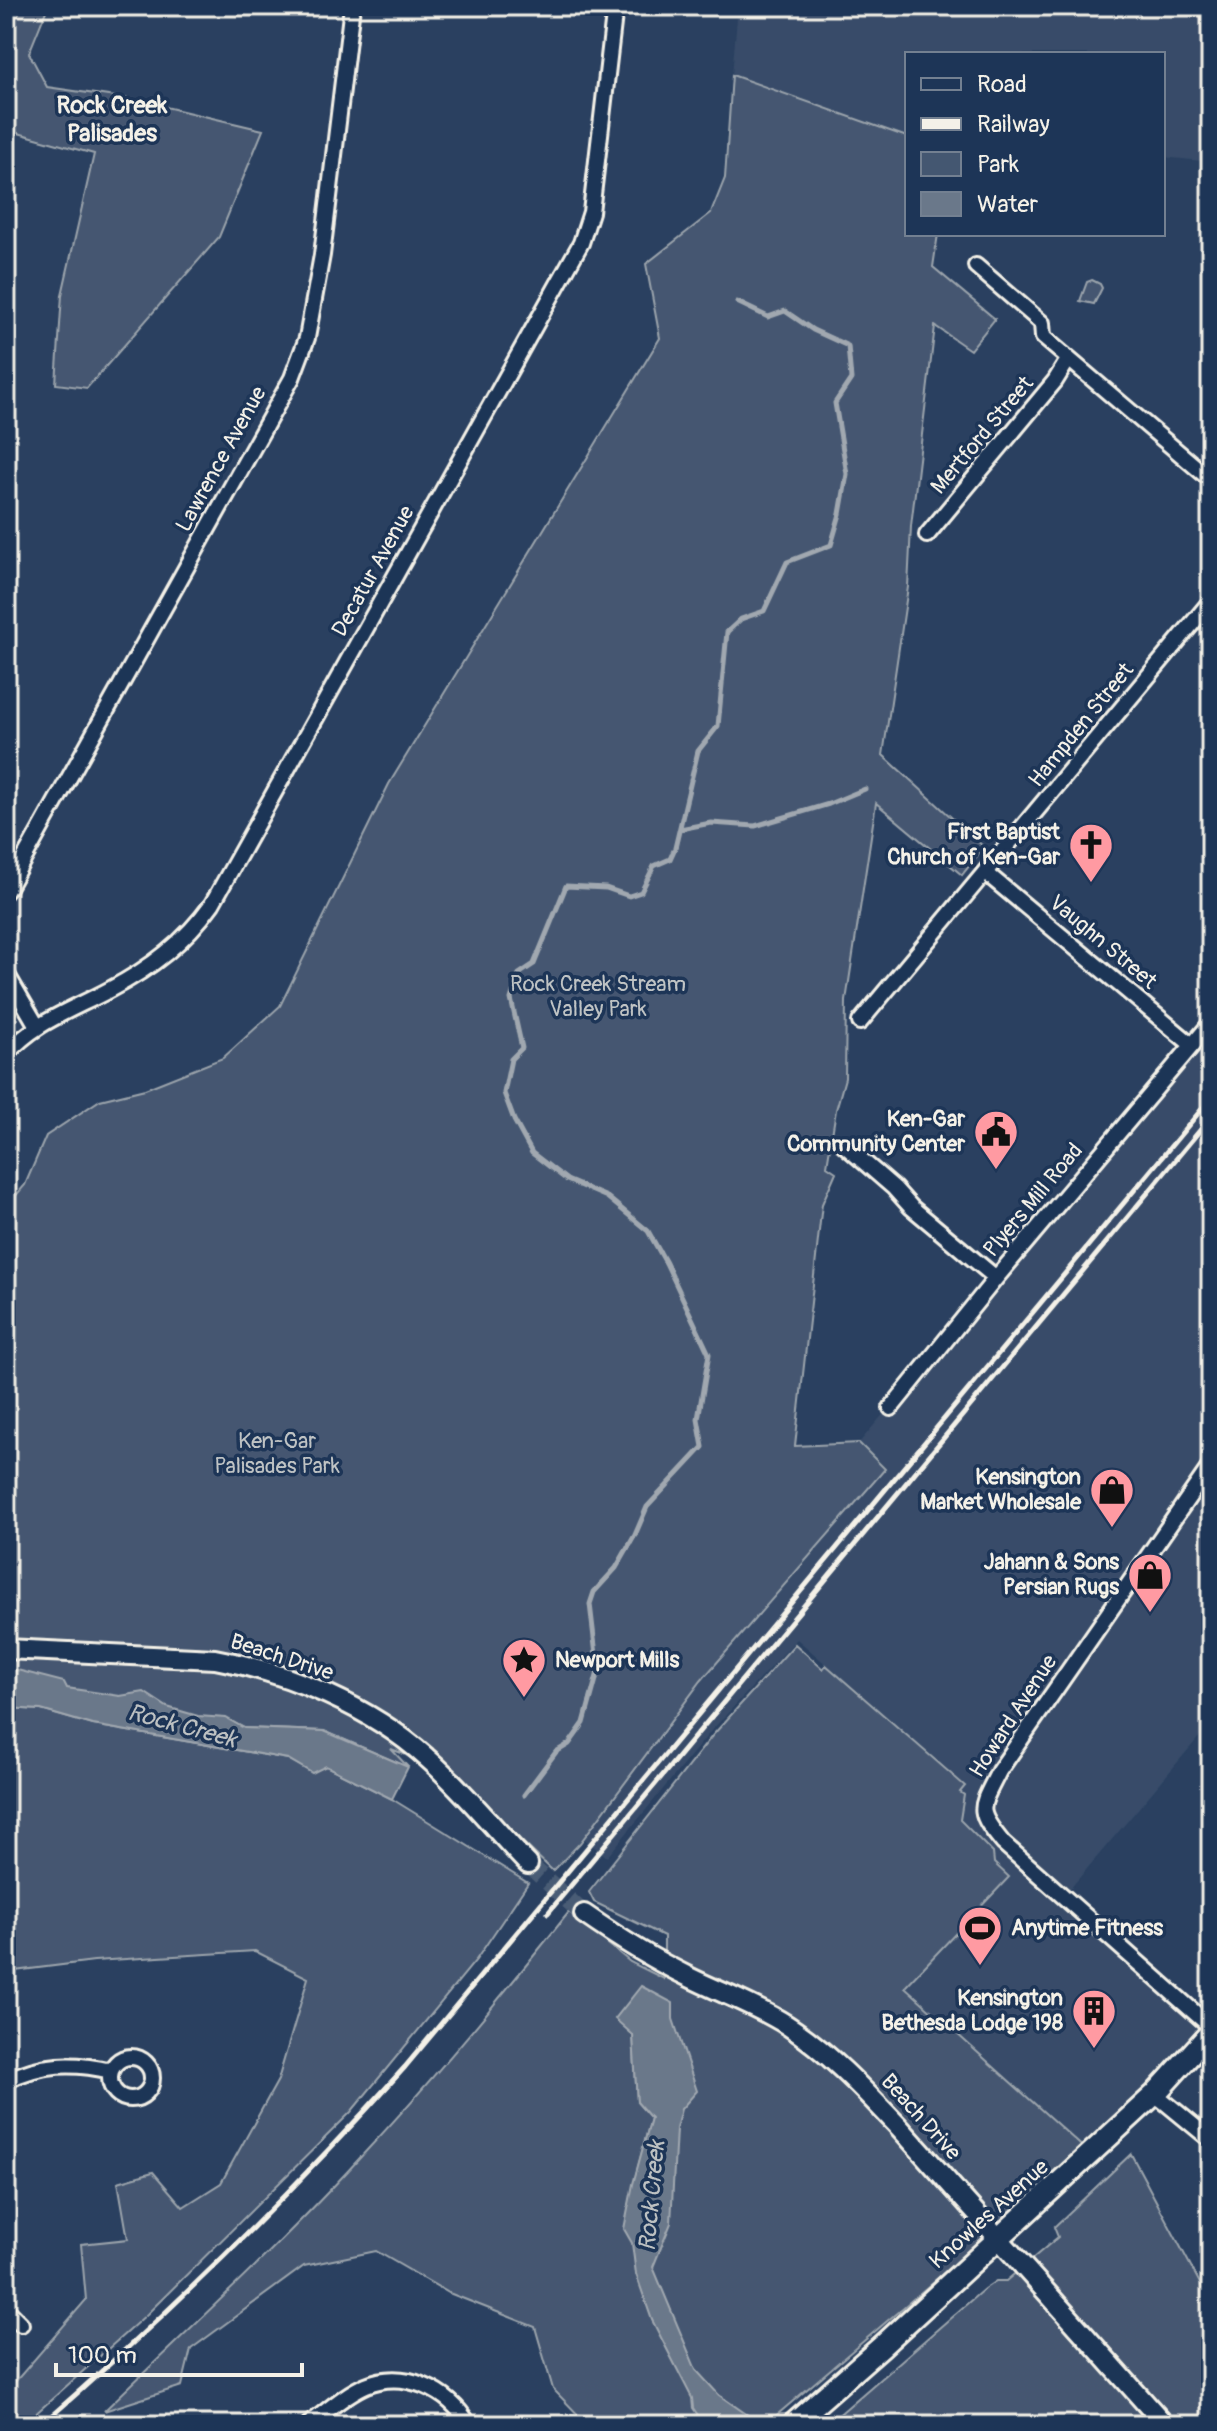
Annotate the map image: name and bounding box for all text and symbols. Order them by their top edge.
legend [905,52,1165,236]
text: Road [977,70,1027,99]
district label: Rock Creek Palisades [57,91,168,148]
text: Railway [977,110,1050,139]
text: Park [977,150,1019,179]
text: Water [977,190,1038,219]
street label: Mertford Street [925,370,1040,500]
street label: Lawrence Avenue [169,381,273,537]
street label: Decatur Avenue [325,500,421,641]
street label: Hampden Street [1022,657,1140,793]
place label: First Baptist Church of Ken-Gar [887,818,1061,871]
church icon: First Baptist Church of Ken-Gar [1067,821,1115,884]
street label: Vaughn Street [1043,889,1163,995]
park label: Rock Creek Stream Valley Park [510,970,686,1023]
place label: Ken-Gar Community Center [787,1105,966,1158]
public building icon: Ken-Gar Community Center [972,1108,1020,1171]
street label: Plyers Mill Road [977,1137,1089,1263]
park label: Ken-Gar Palisades Park [214,1427,340,1480]
place label: Kensington Market Wholesale [920,1463,1082,1516]
shop icon: Kensington Market Wholesale [1088,1466,1136,1529]
place label: Jahann & Sons Persian Rugs [984,1548,1119,1601]
shop icon: Jahann & Sons Persian Rugs [1126,1551,1174,1614]
street label: Beach Drive [227,1627,337,1687]
place icon: Newport Mills [500,1636,548,1699]
place label: Newport Mills [555,1646,679,1674]
street label: Howard Avenue [963,1649,1063,1783]
water label: Rock Creek [125,1698,241,1755]
sports icon: Anytime Fitness [956,1904,1004,1967]
place label: Anytime Fitness [1011,1914,1163,1942]
place label: Kensington Bethesda Lodge 198 [881,1984,1063,2037]
building icon: Kensington Bethesda Lodge 198 [1070,1987,1118,2050]
street label: Beach Drive [875,2068,967,2166]
water label: Rock Creek [633,2138,671,2252]
street label: Knowles Avenue [924,2153,1055,2275]
scale bar [56,2327,302,2377]
text: 100 m [68,2341,137,2370]

